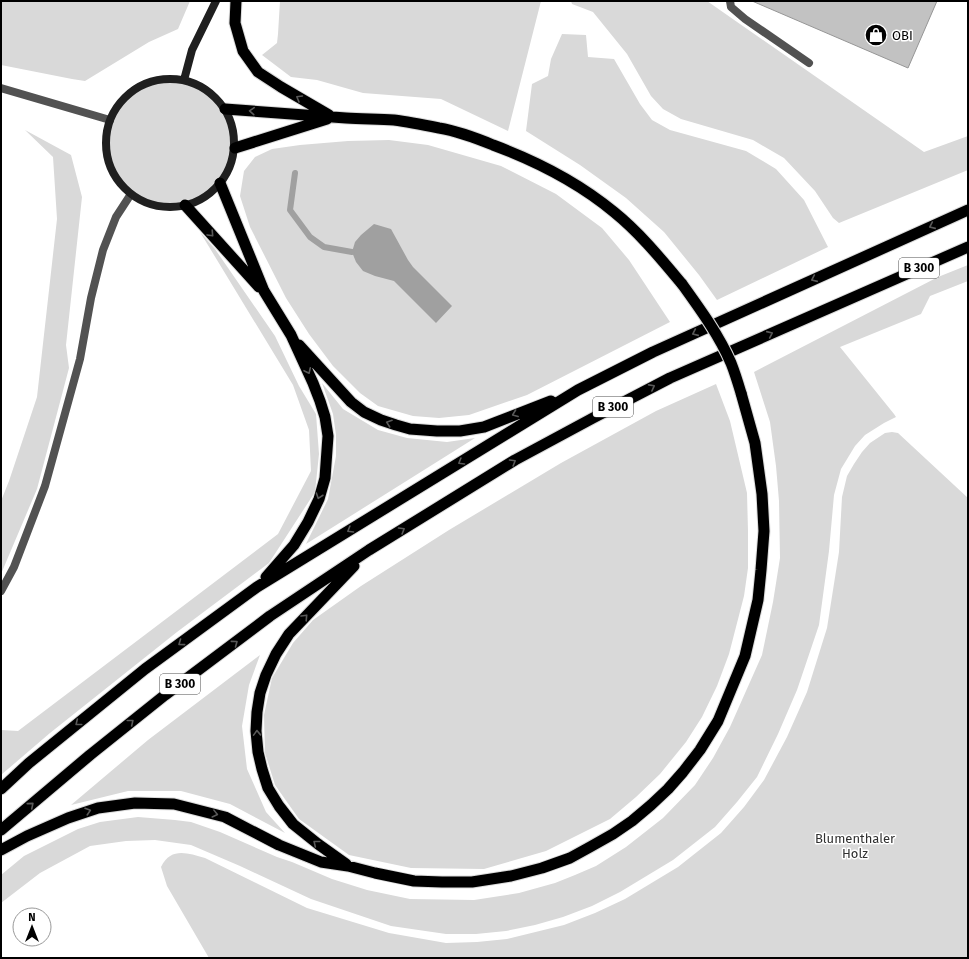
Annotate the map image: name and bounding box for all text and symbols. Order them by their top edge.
shop icon: OBI [863,22,889,48]
place label: OBI [892,28,913,43]
one-way arrow [296,95,303,102]
one-way arrow [249,107,255,116]
one-way arrow [929,221,937,229]
one-way arrow [206,229,214,237]
road number: B 300 [899,258,939,278]
one-way arrow [811,274,818,282]
one-way arrow [692,328,700,336]
one-way arrow [767,330,774,338]
one-way arrow [303,367,311,374]
one-way arrow [648,384,655,392]
road number: B 300 [593,397,633,417]
one-way arrow [512,410,519,418]
one-way arrow [385,419,392,428]
one-way arrow [458,457,465,465]
one-way arrow [509,459,516,466]
one-way arrow [315,493,324,500]
one-way arrow [347,525,354,533]
one-way arrow [398,527,405,534]
one-way arrow [300,614,308,622]
one-way arrow [178,638,185,645]
one-way arrow [230,641,237,648]
road number: B 300 [160,674,200,694]
one-way arrow [76,719,83,726]
one-way arrow [127,720,134,727]
one-way arrow [252,730,261,736]
one-way arrow [26,802,33,809]
one-way arrow [84,807,91,816]
one-way arrow [212,810,219,818]
park label: Blumenthaler Holz [815,831,895,861]
one-way arrow [314,840,321,847]
north arrow [12,907,52,947]
text: N [28,911,36,924]

